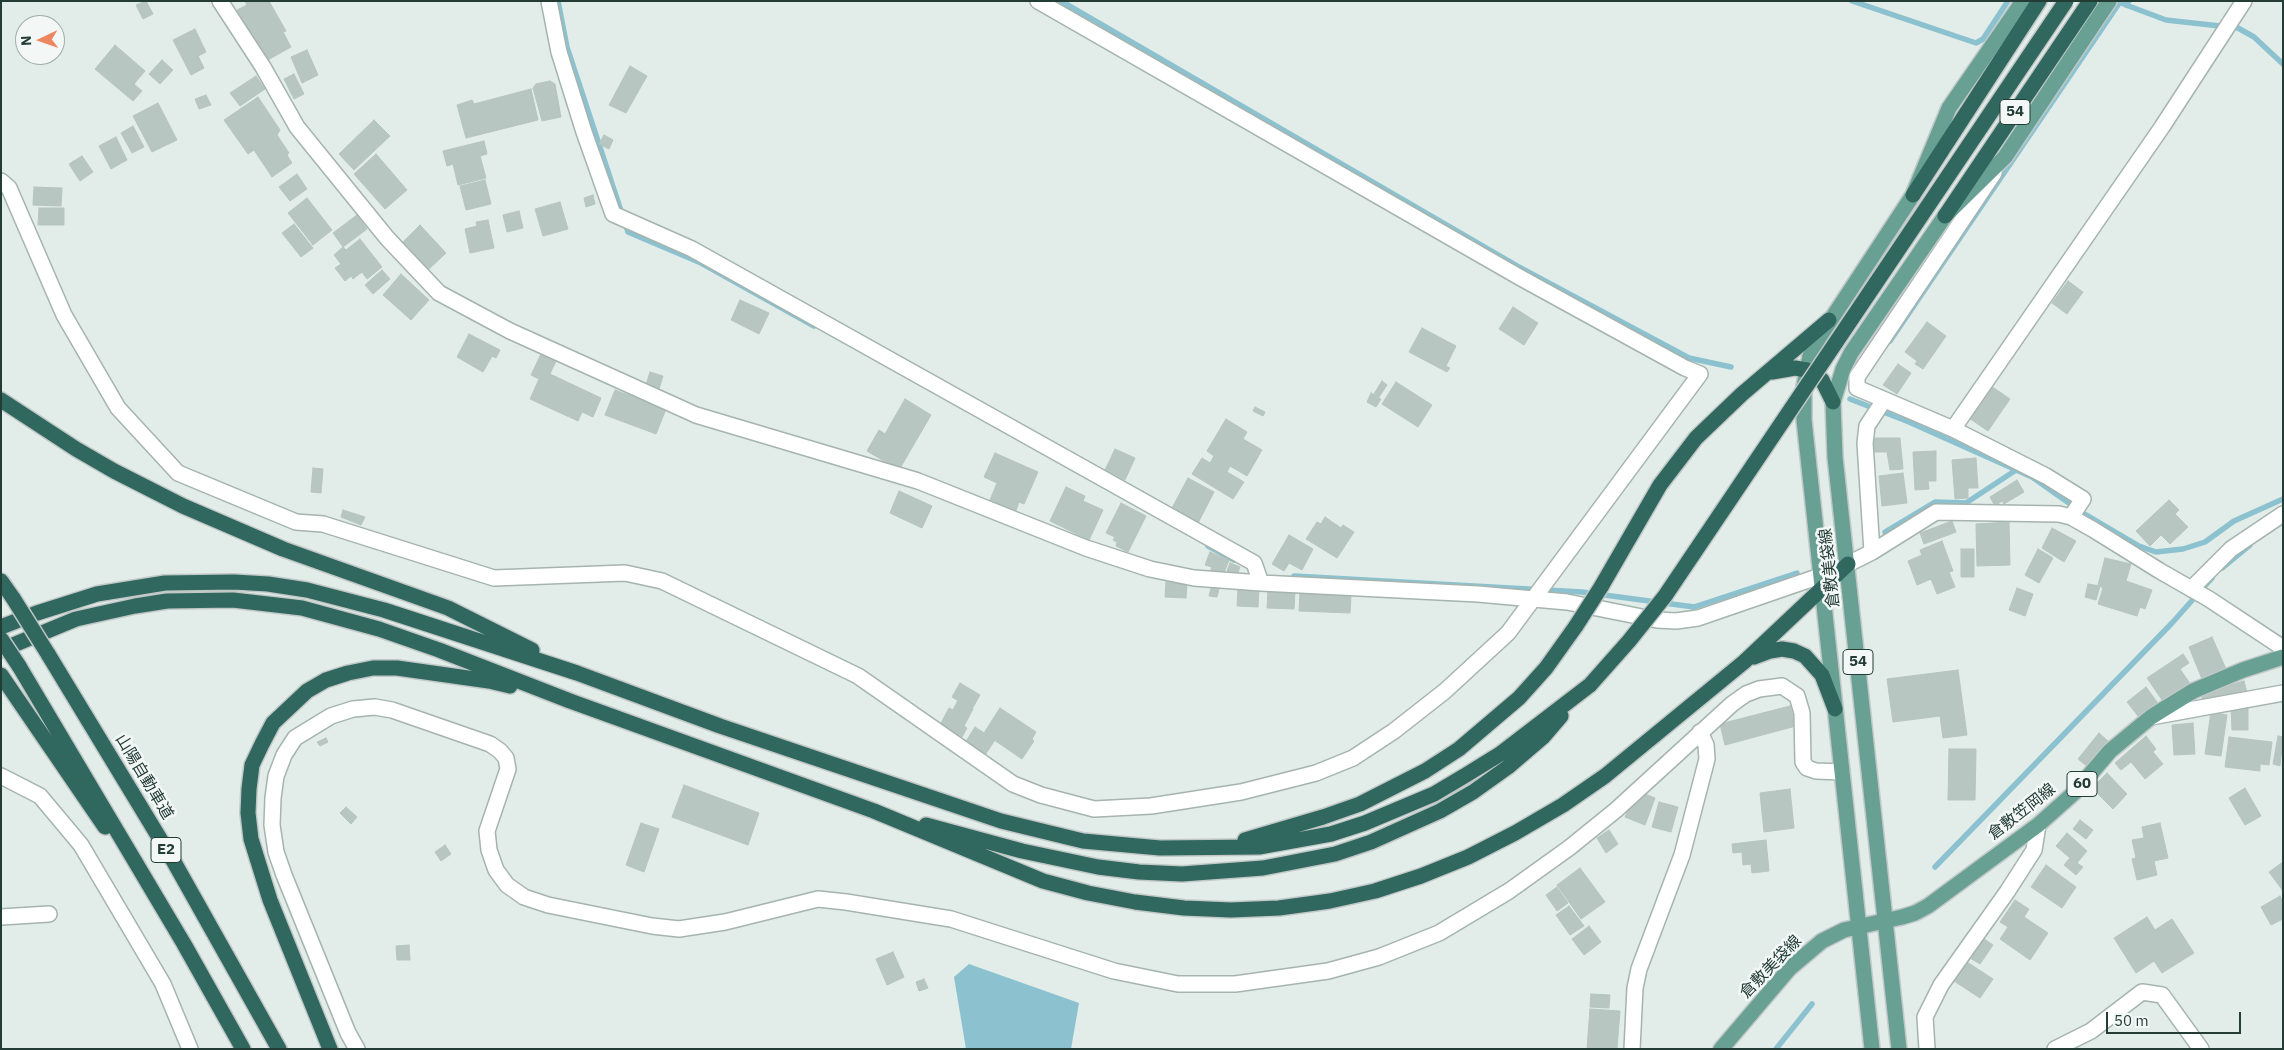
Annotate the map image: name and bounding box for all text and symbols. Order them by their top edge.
north arrow [15,15,65,65]
text: N [17,35,35,46]
road number: 54 [2000,100,2030,124]
street label: 倉敷美袋線 [1816,527,1844,609]
road number: 54 [1843,650,1873,674]
street label: 山陽自動車道 [111,731,177,823]
road number: 60 [2067,772,2097,796]
street label: 倉敷笠岡線 [1985,780,2059,844]
road number: E2 [151,838,181,862]
street label: 倉敷美袋線 [1736,932,1806,1002]
scale bar [2109,1002,2244,1034]
text: 50 m [2114,1011,2149,1030]

